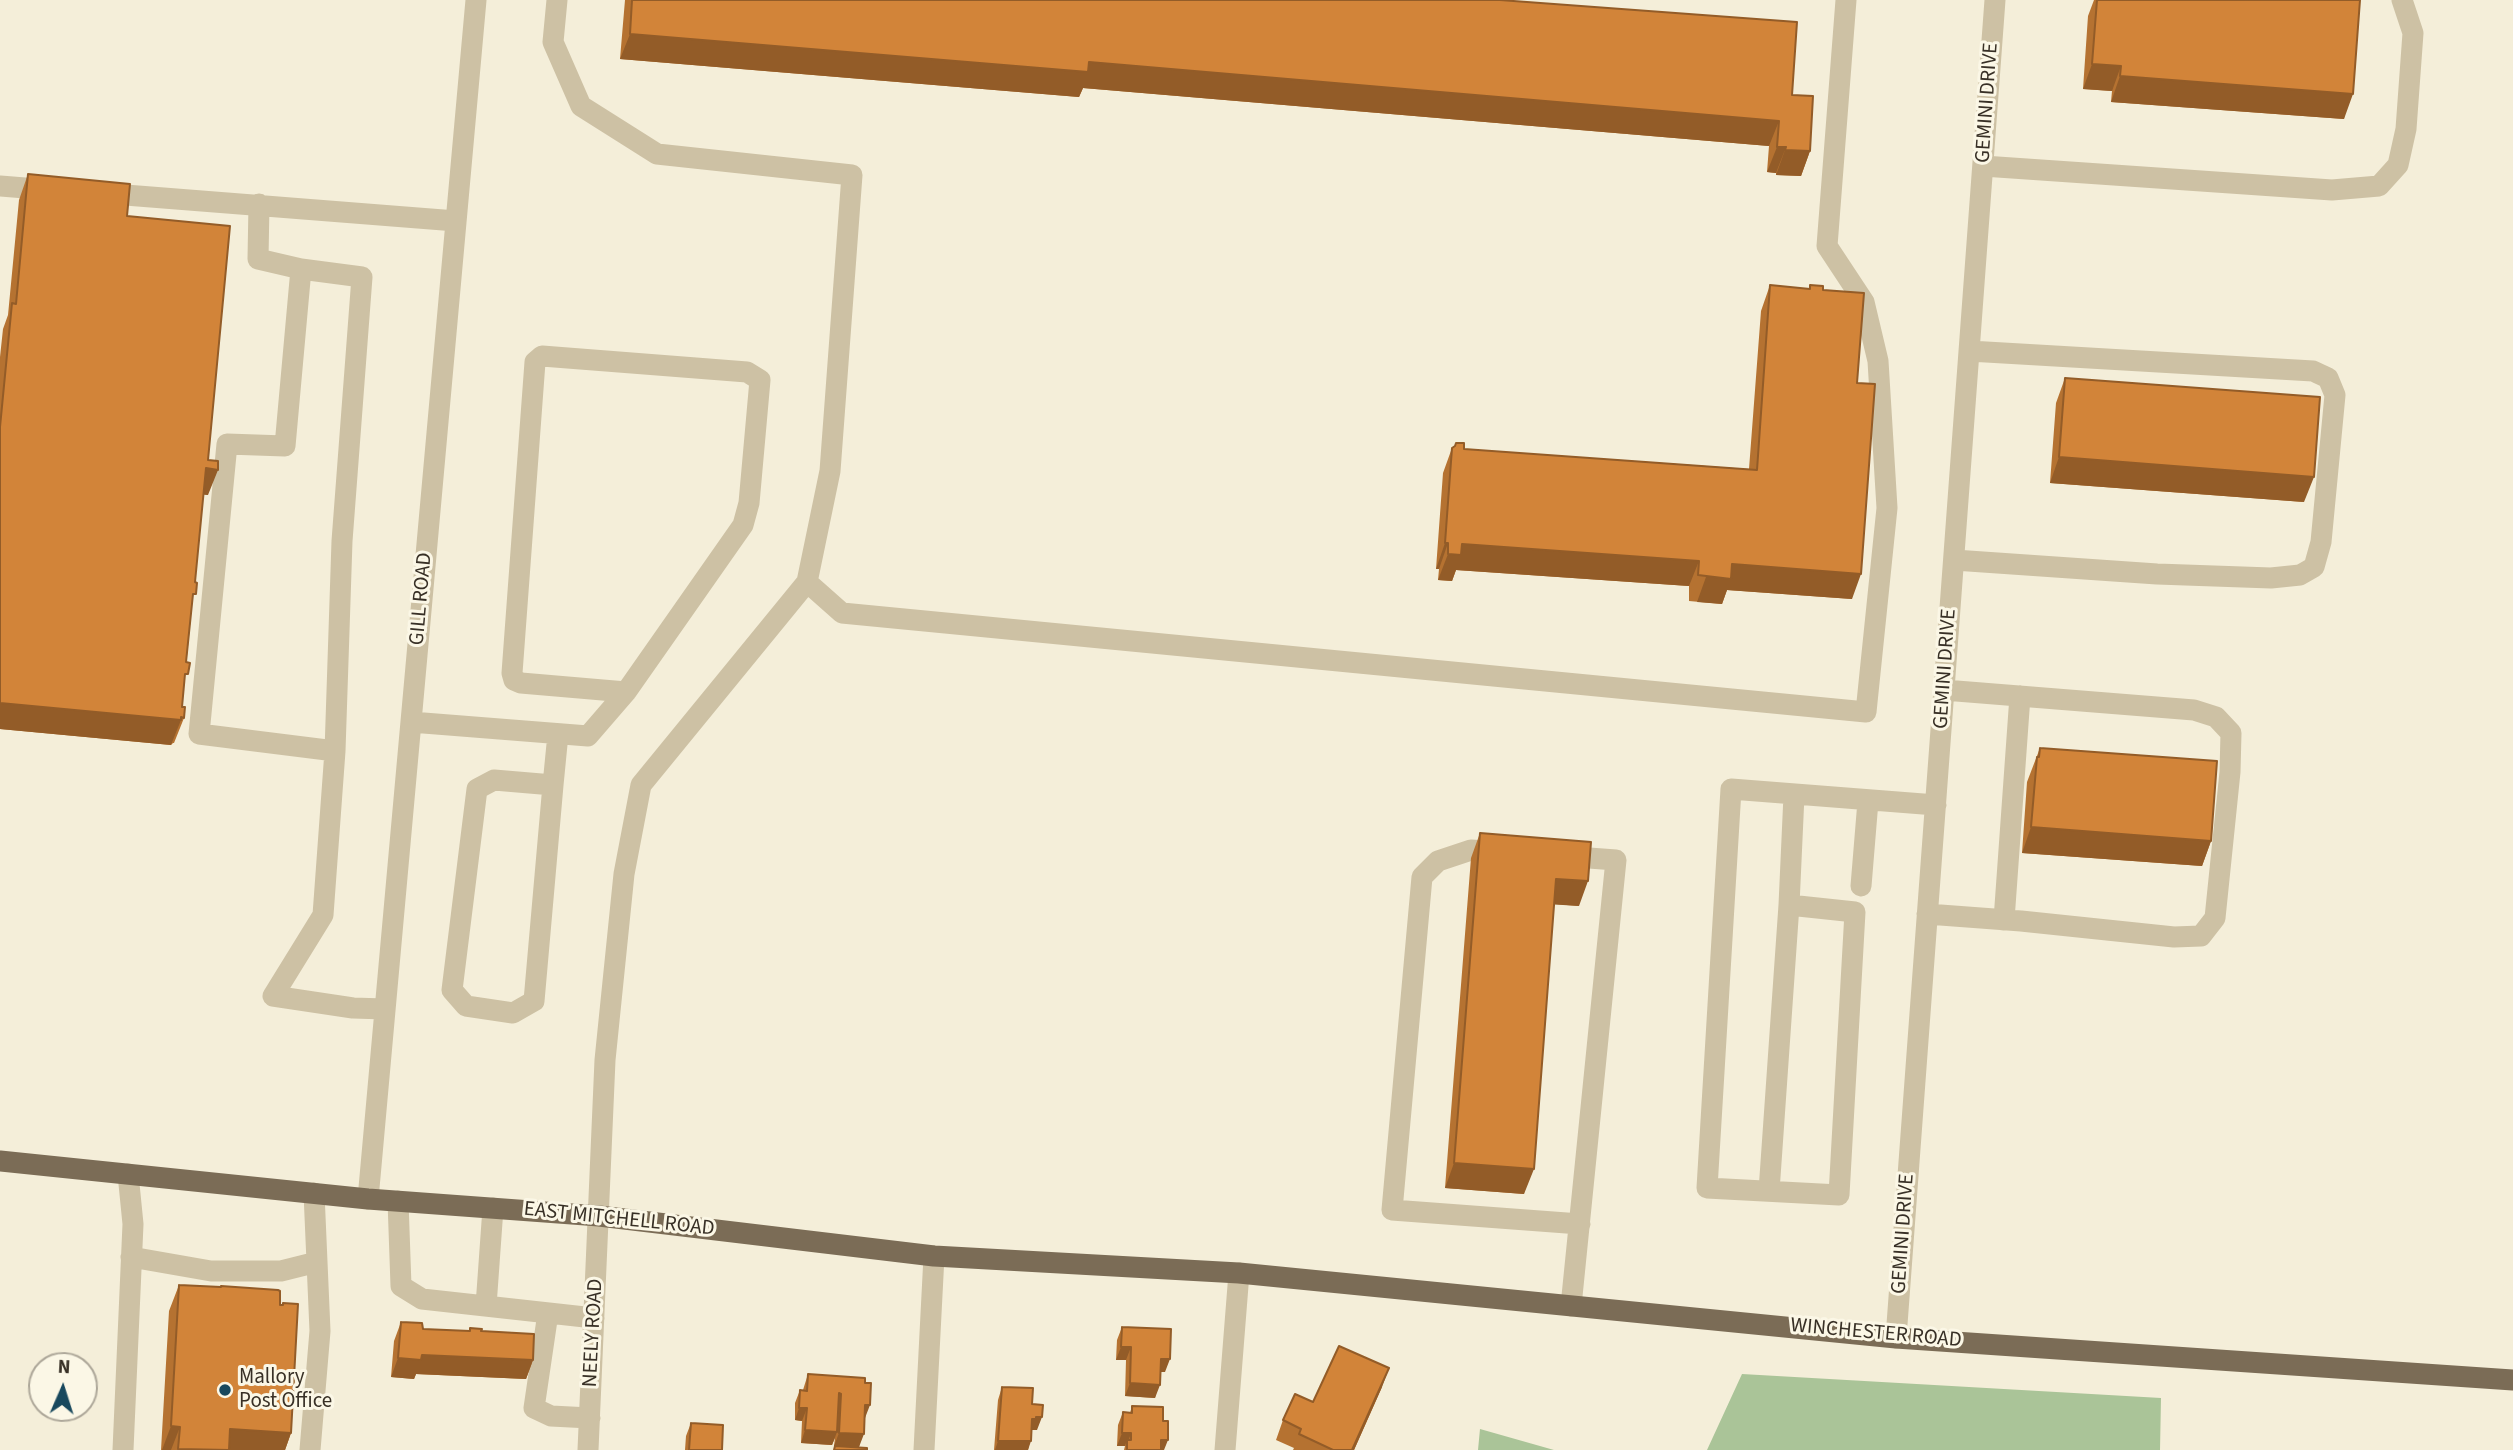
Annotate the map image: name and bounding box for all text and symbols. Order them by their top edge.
street label: GEMINI DRIVE [1971,42,2005,164]
street label: GILL ROAD [405,552,439,646]
street label: GEMINI DRIVE [1929,608,1963,730]
street label: GEMINI DRIVE [1887,1173,1921,1295]
street label: EAST MITCHELL ROAD [522,1197,716,1243]
street label: NEELY ROAD [579,1278,609,1388]
street label: WINCHESTER ROAD [1789,1314,1963,1354]
north arrow [28,1352,98,1422]
text: N [57,1354,71,1381]
place label: Mallory Post Office [239,1365,332,1415]
marker: Mallory Post Office [217,1382,233,1398]

